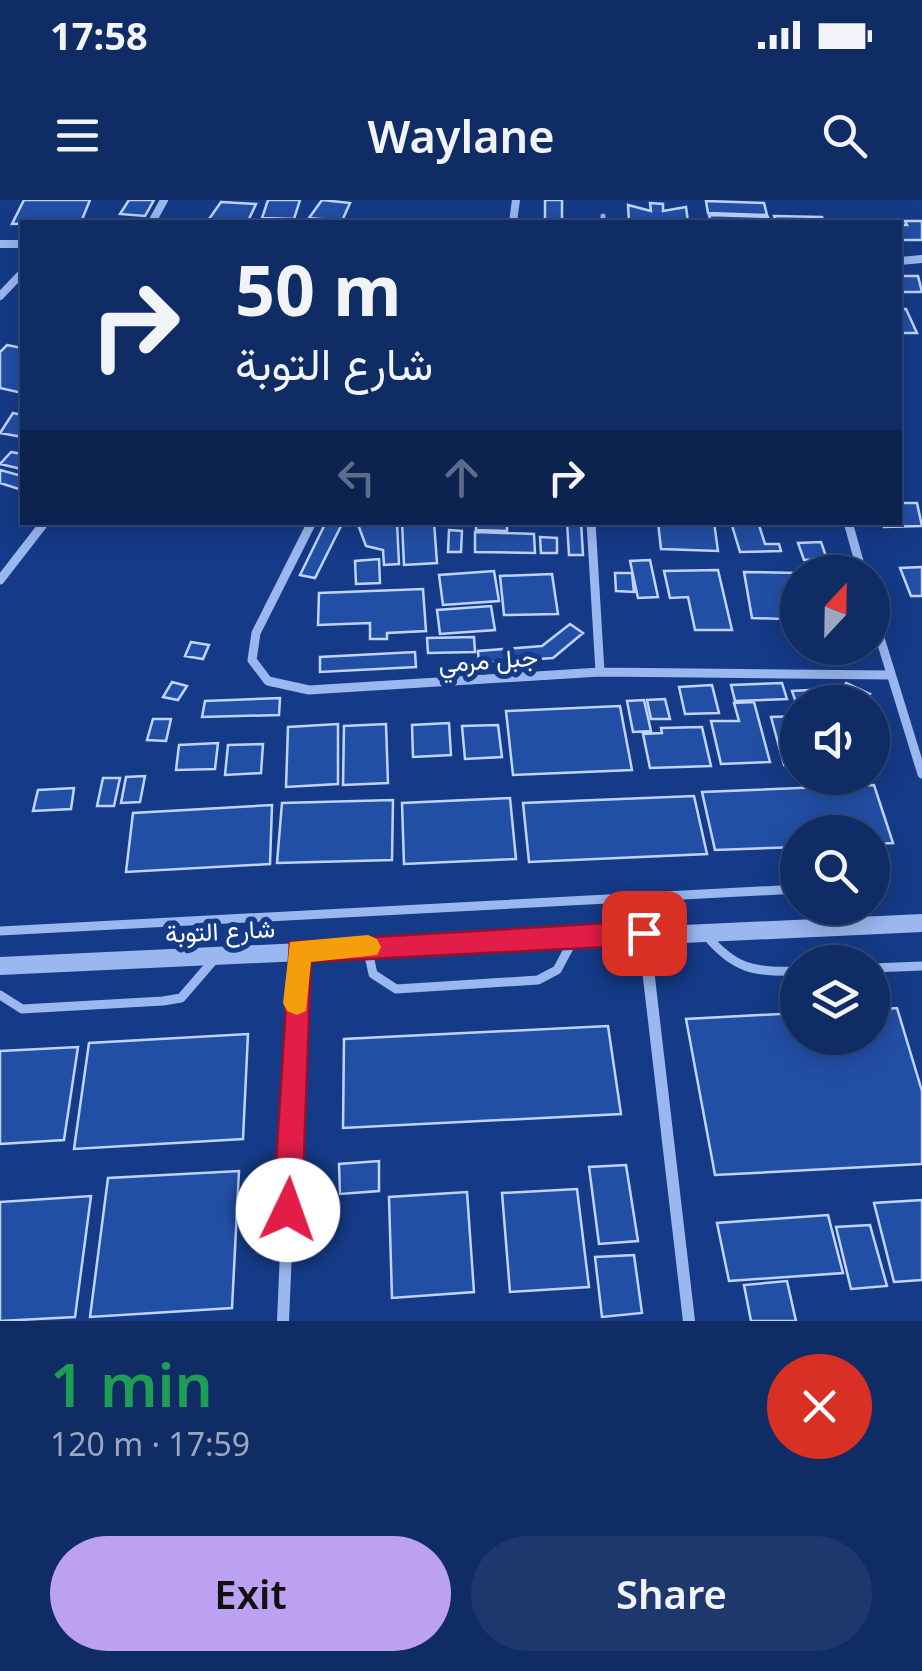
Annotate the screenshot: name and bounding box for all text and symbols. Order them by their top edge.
text: 17:58 [50,9,148,61]
text: Waylane [367,105,555,166]
icon: menu [50,108,105,163]
icon: search [817,108,872,163]
text: 50 m [235,241,402,337]
icon: right [70,260,200,390]
text: شارع التوبة [235,332,433,393]
icon: left [329,450,384,505]
icon: ahead [434,450,489,505]
icon: right [539,450,594,505]
north arrow [780,555,890,665]
map controls [780,555,890,1055]
street label: جبل مرمي [437,639,539,684]
button: sound [780,685,890,795]
button: search [780,815,890,925]
pin [602,891,687,976]
icon: arrive [617,906,672,961]
street label: شارع التوبة [164,910,276,951]
button: layers [780,945,890,1055]
position arrow [236,1158,340,1262]
text: 1 min [50,1343,213,1425]
button: close [767,1354,872,1459]
text: 120 m · 17:59 [50,1422,250,1465]
button: Exit [50,1536,451,1651]
button: Share [471,1536,872,1651]

